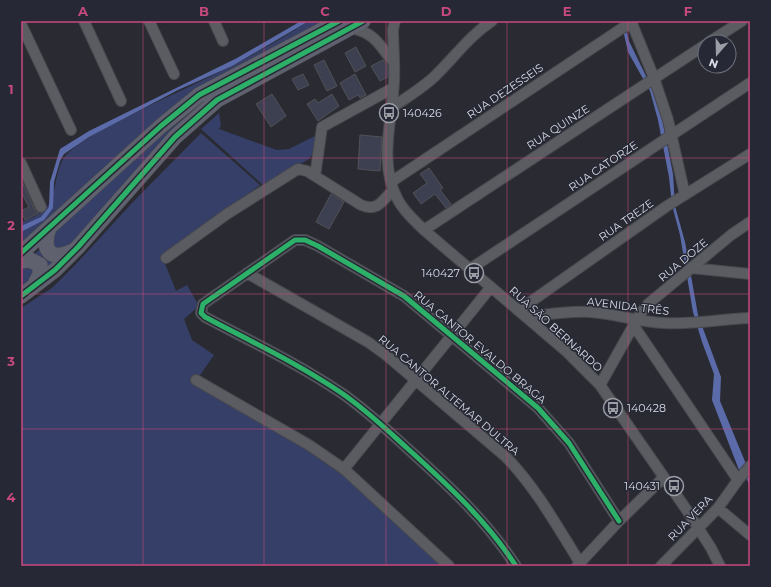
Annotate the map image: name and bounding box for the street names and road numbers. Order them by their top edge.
street label: RUA DEZESSEIS [464,60,546,122]
street label: RUA QUINZE [524,102,592,152]
street label: RUA CATORZE [566,138,640,194]
street label: RUA TREZE [596,196,656,244]
street label: RUA DOZE [656,235,710,285]
street label: RUA SÃO BERNARDO [506,283,606,375]
street label: RUA CANTOR EVALDO BRAGA [411,287,549,407]
street label: AVENIDA TRÊS [586,294,670,318]
street label: RUA CANTOR ALTEMAR DULTRA [376,332,523,458]
street label: RUA VERA [665,492,715,544]

